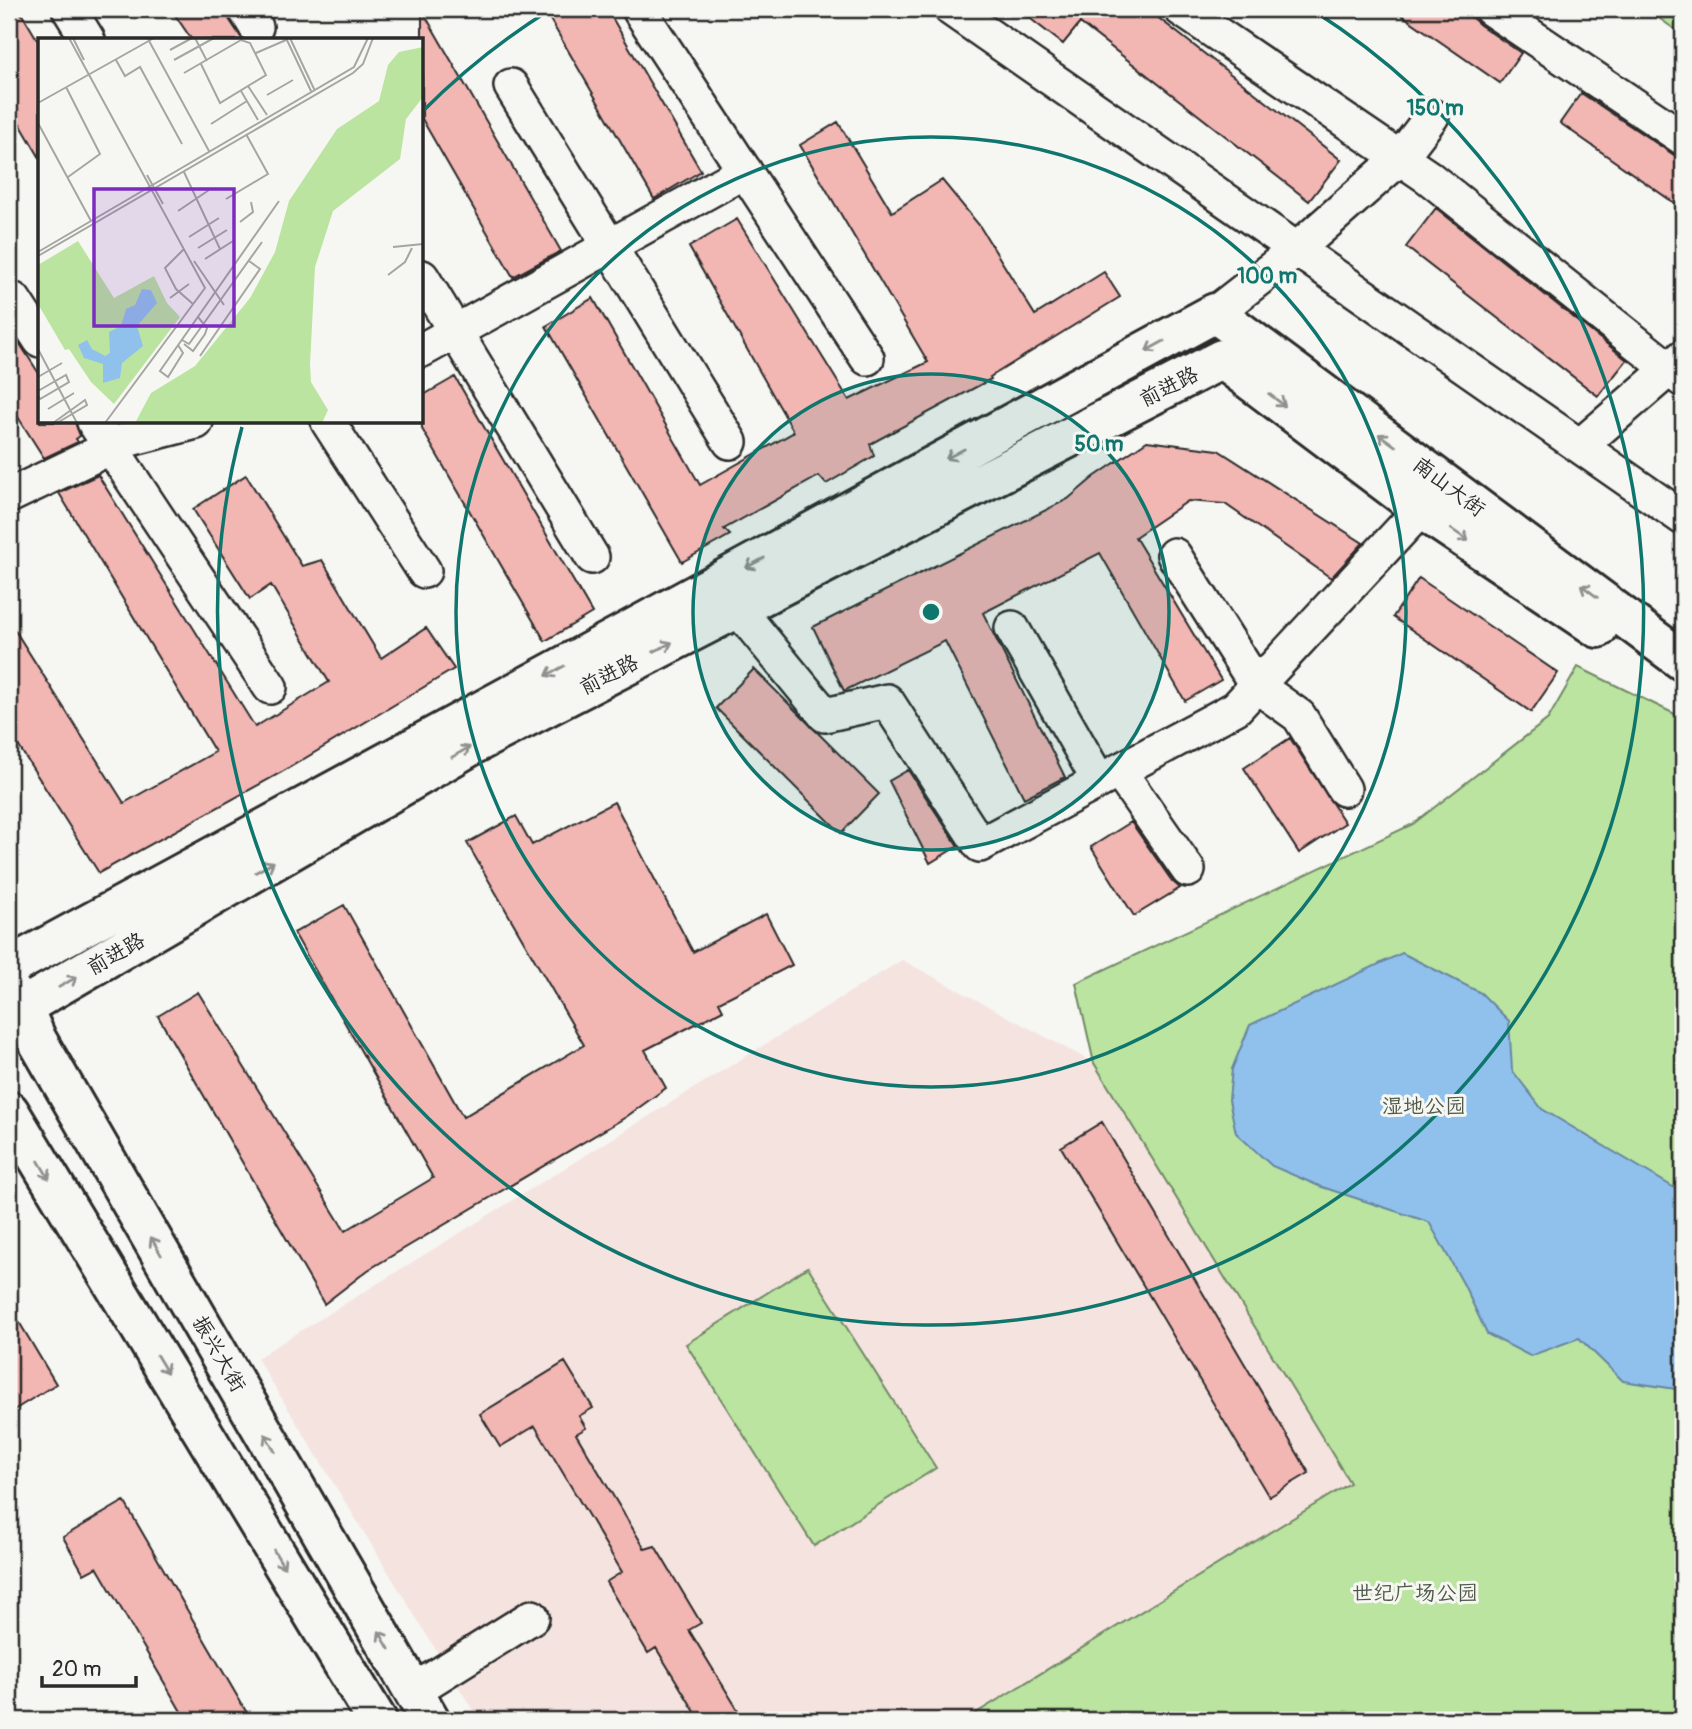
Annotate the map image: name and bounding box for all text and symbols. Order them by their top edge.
inset map [38,38,424,424]
text: 150 m [1406,95,1464,122]
text: 100 m [1237,263,1297,290]
one-way arrow [1145,340,1166,353]
street label: 前进路 [1135,361,1203,413]
one-way arrow [1267,393,1286,408]
text: 50 m [1075,431,1124,458]
one-way arrow [1378,433,1397,448]
one-way arrow [945,448,966,461]
street label: 南山大街 [1407,451,1491,523]
one-way arrow [1450,528,1469,542]
one-way arrow [745,557,766,570]
one-way arrow [1580,583,1599,598]
centre of rings [919,600,943,624]
one-way arrow [652,640,673,653]
street label: 前进路 [575,649,643,701]
one-way arrow [545,665,566,678]
one-way arrow [450,745,470,759]
one-way arrow [254,860,274,874]
street label: 前进路 [82,927,150,981]
one-way arrow [58,975,78,989]
park label: 湿地公园 [1382,1093,1466,1120]
one-way arrow [37,1159,51,1179]
one-way arrow [149,1236,162,1257]
street label: 振兴大街 [186,1311,252,1397]
one-way arrow [155,1354,169,1374]
one-way arrow [263,1433,276,1454]
one-way arrow [273,1549,287,1569]
park label: 世纪广场公园 [1352,1580,1478,1607]
one-way arrow [376,1630,390,1650]
scale bar [42,1645,136,1689]
text: 20 m [52,1656,101,1683]

